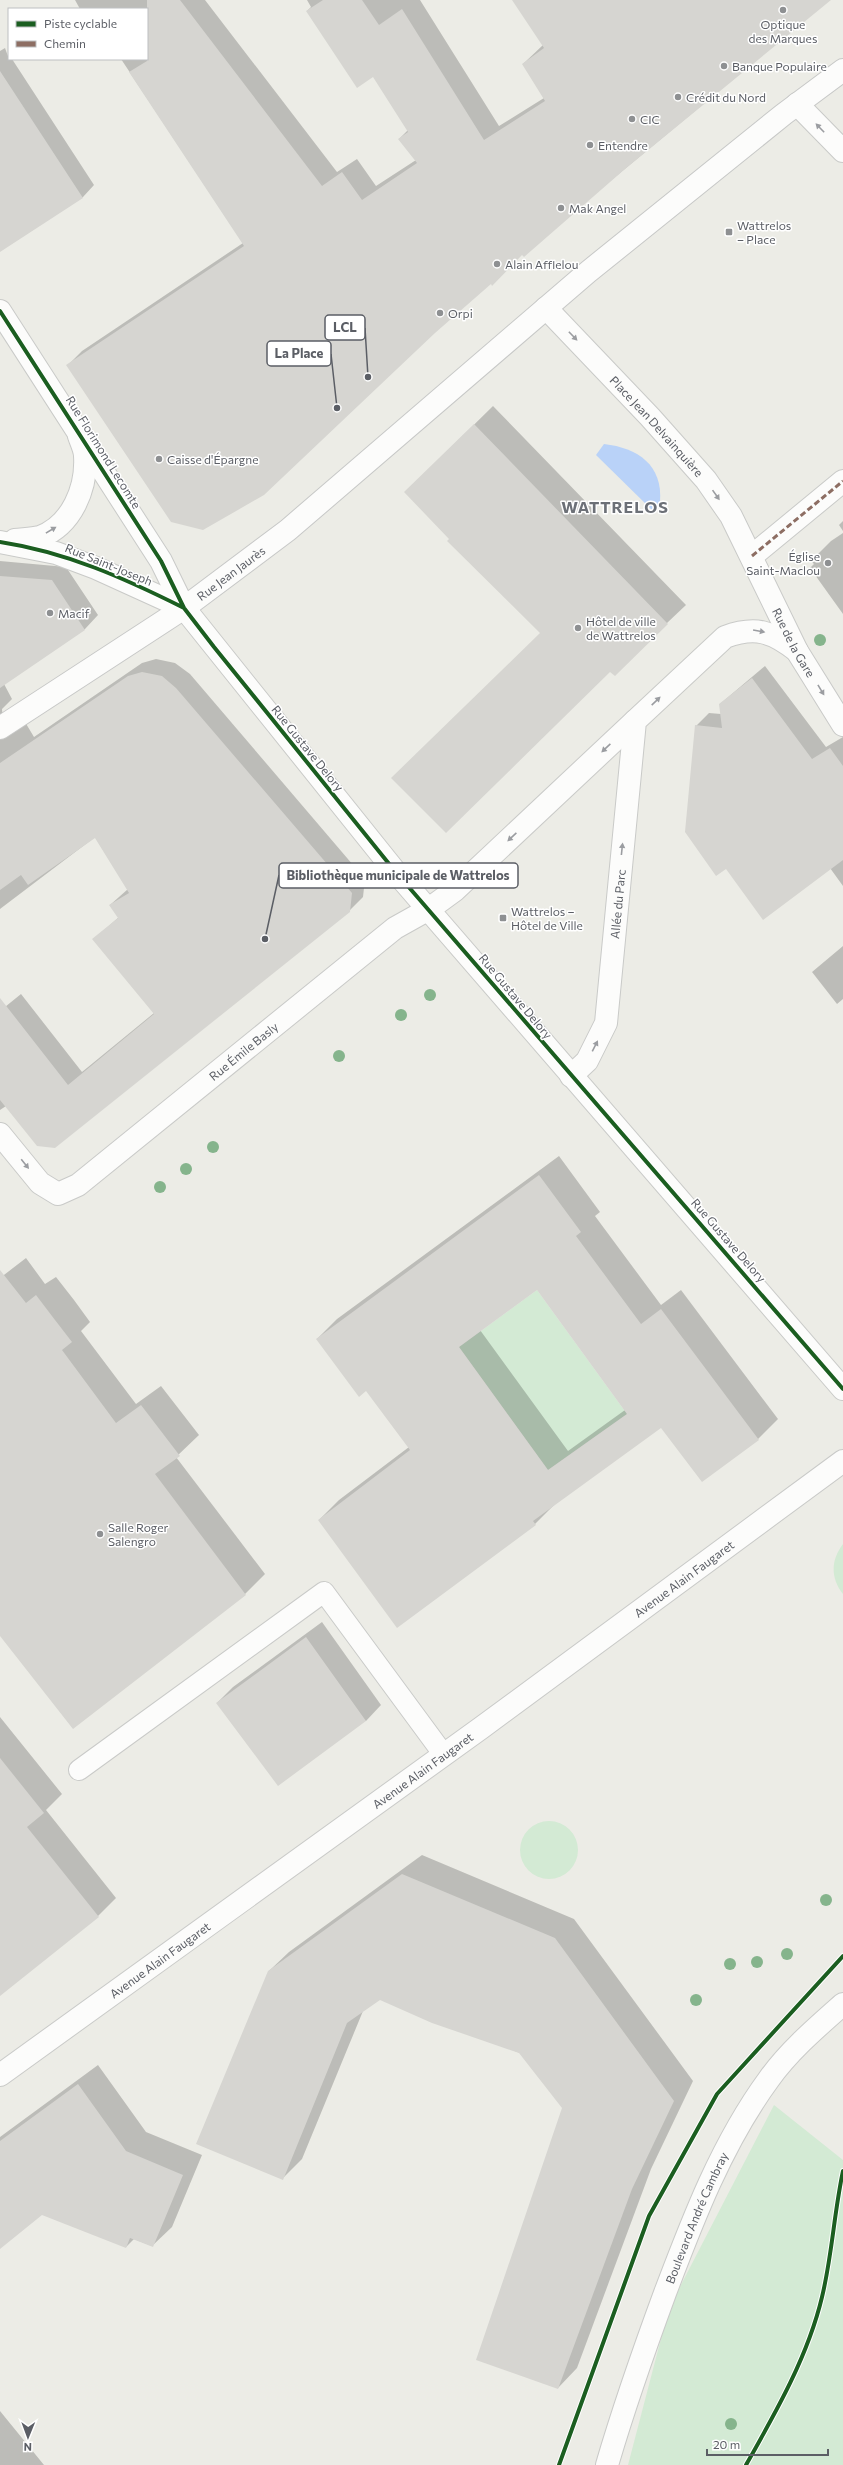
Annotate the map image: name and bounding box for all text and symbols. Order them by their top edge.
marker: Optique des Marques [778,5,788,15]
legend [8,8,148,60]
text: Piste cyclable [44,16,117,30]
place label: Optique des Marques [749,17,817,45]
text: Chemin [44,36,86,50]
place label: Banque Populaire [732,59,827,73]
marker: Banque Populaire [719,61,729,71]
place label: Crédit du Nord [686,90,766,104]
marker: Crédit du Nord [673,92,683,102]
place label: CIC [640,112,660,126]
marker: CIC [627,114,637,124]
one-way arrow [815,123,825,133]
place label: Entendre [598,138,648,152]
marker: Entendre [585,140,595,150]
place label: Mak Angel [569,201,626,215]
marker: Mak Angel [556,203,566,213]
place label: Wattrelos – Place [737,218,791,246]
marker: Wattrelos – Place [724,227,734,237]
place label: Alain Afflelou [505,257,578,271]
marker: Alain Afflelou [492,259,502,269]
place label: Orpi [448,306,473,320]
marker: Orpi [435,308,445,318]
callout: LCL [325,315,365,340]
text: LCL [333,319,357,335]
one-way arrow [568,332,577,341]
callout: La Place [267,341,331,366]
text: La Place [275,345,324,361]
street label: Place Jean Delvainquière [607,373,706,479]
street label: Rue Florimond Lecomte [64,393,144,511]
place label: Caisse d'Épargne [167,452,258,466]
marker: Caisse d'Épargne [154,454,164,464]
one-way arrow [712,490,720,500]
district label: WATTRELOS [561,497,669,516]
one-way arrow [45,527,57,534]
street label: Rue Saint-Joseph [63,540,155,589]
street label: Rue Jean Jaurès [194,543,267,603]
place label: Église Saint-Maclou [746,549,820,577]
marker: Église Saint-Maclou [823,558,833,568]
street label: Rue de la Gare [770,605,818,680]
place label: Macif [58,606,90,620]
marker: Macif [45,608,55,618]
place label: Hôtel de ville de Wattrelos [586,614,656,642]
marker: Hôtel de ville de Wattrelos [573,623,583,633]
one-way arrow [753,629,765,635]
one-way arrow [817,684,824,696]
one-way arrow [651,696,661,706]
street label: Rue Gustave Delory [269,702,347,794]
one-way arrow [601,743,611,753]
one-way arrow [507,832,516,841]
one-way arrow [619,843,626,855]
callout: Bibliothèque municipale de Wattrelos [279,863,518,888]
text: Bibliothèque municipale de Wattrelos [286,867,510,883]
street label: Allée du Parc [607,869,628,939]
place label: Wattrelos – Hôtel de Ville [511,904,583,932]
marker: Wattrelos – Hôtel de Ville [498,913,508,923]
street label: Rue Gustave Delory [476,951,556,1041]
street label: Rue Émile Basly [206,1019,280,1083]
one-way arrow [592,1041,598,1052]
one-way arrow [20,1159,29,1170]
street label: Rue Gustave Delory [689,1195,769,1285]
place label: Salle Roger Salengro [108,1520,169,1548]
marker: Salle Roger Salengro [95,1529,105,1539]
street label: Avenue Alain Faugaret [631,1537,736,1620]
street label: Avenue Alain Faugaret [370,1729,476,1811]
street label: Avenue Alain Faugaret [107,1919,213,2001]
street label: Boulevard André Cambray [662,2150,730,2286]
north arrow [8,2417,48,2457]
scale bar [707,2431,828,2457]
text: 20 m [713,2437,740,2451]
text: N [24,2441,32,2454]

